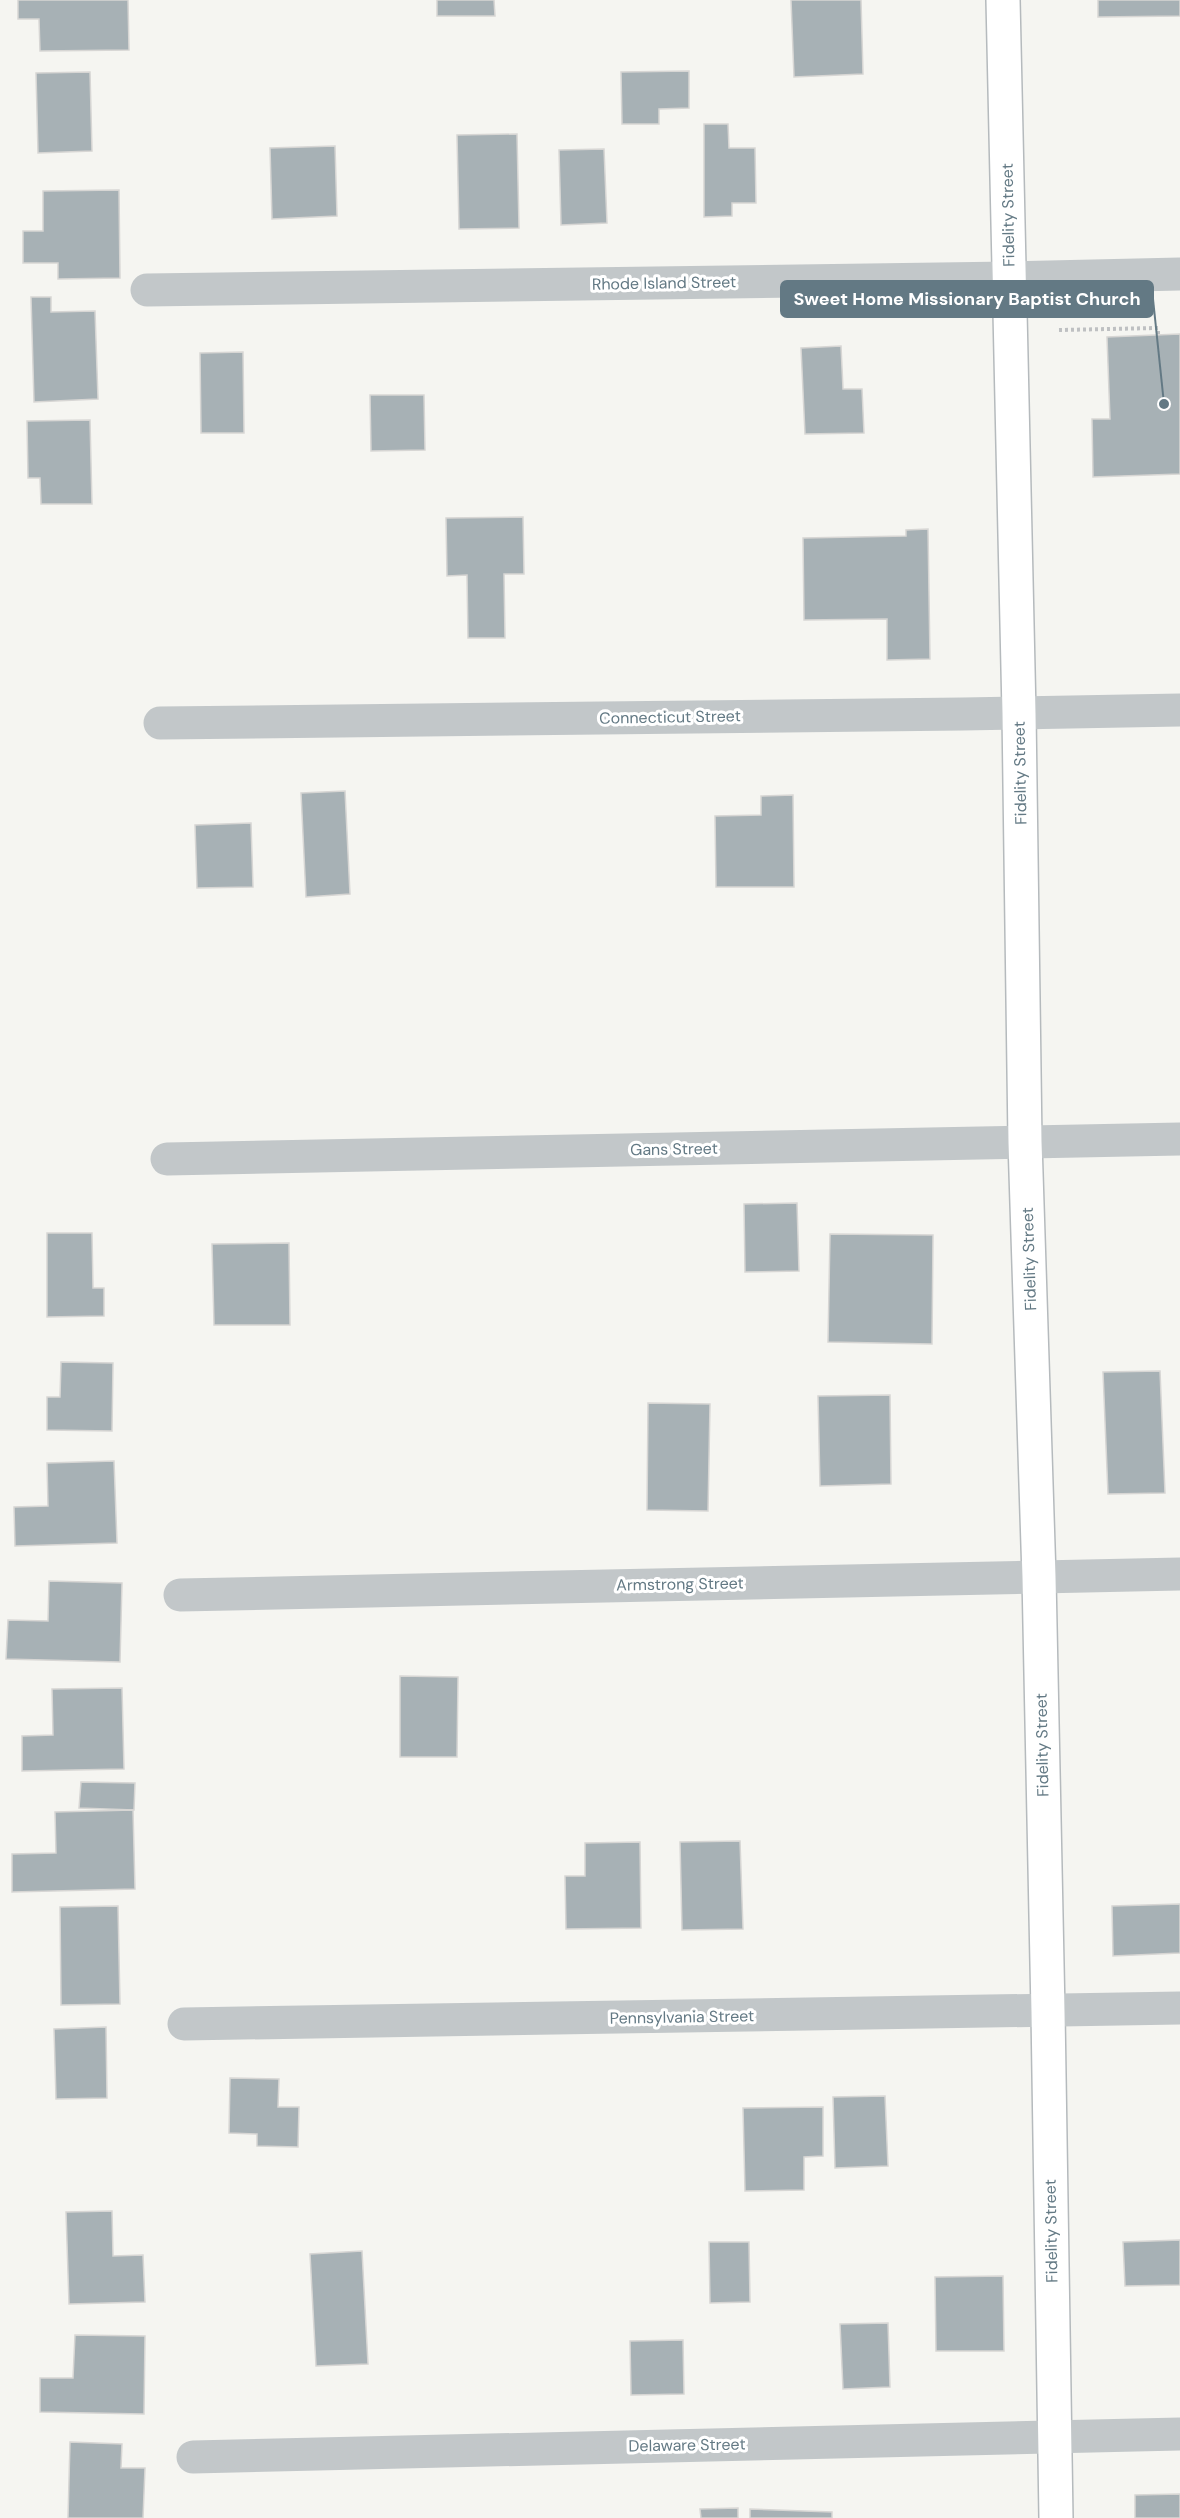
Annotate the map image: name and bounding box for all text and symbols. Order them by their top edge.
street label: Fidelity Street [997,163,1019,267]
street label: Rhode Island Street [592,271,736,295]
callout: Sweet Home Missionary Baptist Church [781,281,1153,317]
text: Sweet Home Missionary Baptist Church [793,287,1141,311]
street label: Connecticut Street [599,705,741,729]
street label: Fidelity Street [1009,721,1031,825]
street label: Gans Street [630,1138,718,1160]
street label: Fidelity Street [1017,1207,1041,1311]
street label: Armstrong Street [616,1572,744,1596]
street label: Fidelity Street [1031,1693,1053,1797]
street label: Pennsylvania Street [610,2005,754,2029]
street label: Fidelity Street [1040,2179,1062,2283]
street label: Delaware Street [628,2433,746,2457]

